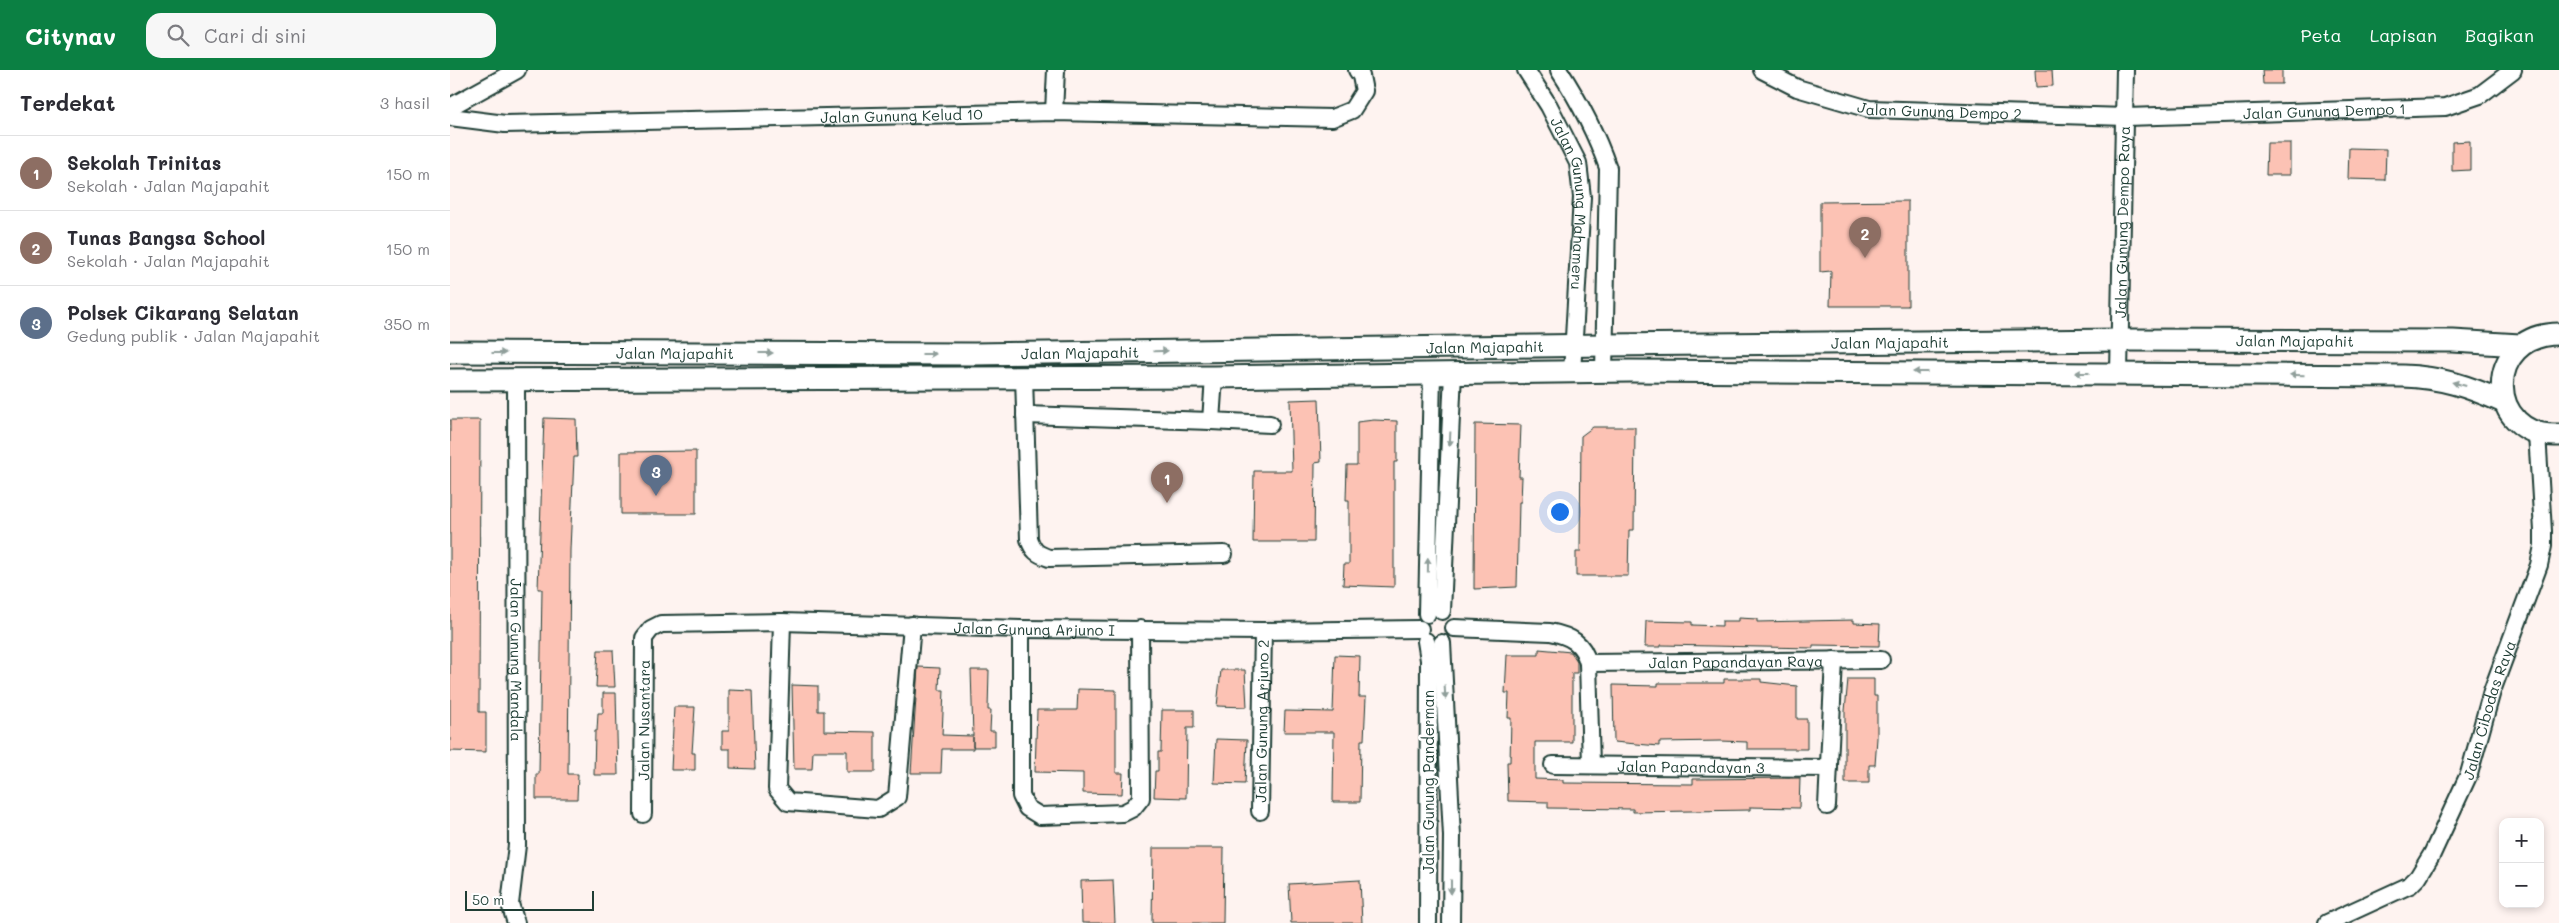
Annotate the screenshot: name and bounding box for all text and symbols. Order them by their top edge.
search box [146,13,496,58]
text: Citynav [25,20,116,51]
icon: search [164,21,192,49]
text: Cari di sini [204,23,306,48]
text: Peta [2300,23,2342,47]
text: Lapisan [2370,23,2437,47]
text: Bagikan [2465,23,2534,47]
text: Terdekat [20,89,115,116]
text: 3 hasil [380,92,430,113]
street label: Jalan Gunung Dempo 2 [1855,96,2022,124]
street label: Jalan Gunung Dempo 1 [2243,98,2406,123]
street label: Jalan Gunung Kelud 10 [820,104,983,127]
street label: Jalan Gunung Mahameru [1546,113,1592,290]
street label: Jalan Gunung Dempo Raya [2110,126,2134,318]
text: Sekolah Trinitas [67,150,221,175]
text: 1 [32,163,40,184]
text: 150 m [386,163,430,184]
text: Sekolah · Jalan Majapahit [67,175,270,196]
pin: 2 [1849,217,1881,258]
text: Tunas Bangsa School [67,225,265,250]
text: 2 [32,238,40,259]
text: 150 m [386,238,430,259]
text: Sekolah · Jalan Majapahit [67,250,270,271]
text: Polsek Cikarang Selatan [67,300,299,325]
text: 3 [31,313,41,334]
text: 350 m [384,313,430,334]
text: Gedung publik · Jalan Majapahit [67,325,320,346]
street label: Jalan Majapahit [2236,330,2354,351]
street label: Jalan Majapahit [1831,332,1949,353]
street label: Jalan Majapahit [1426,336,1544,358]
street label: Jalan Majapahit [1021,342,1139,363]
street label: Jalan Majapahit [616,343,734,363]
one-way arrow [1153,347,1169,355]
one-way arrow [491,349,507,357]
one-way arrow [758,349,774,357]
one-way arrow [921,350,937,358]
one-way arrow [1912,368,1928,376]
one-way arrow [2074,369,2090,377]
one-way arrow [2289,371,2305,379]
one-way arrow [2452,380,2467,388]
one-way arrow [1446,432,1454,448]
pin: 3 [640,455,672,496]
pin: 1 [1151,462,1183,503]
your location [1547,499,1573,525]
one-way arrow [1424,557,1432,573]
street label: Jalan Gunung Mandala [506,578,527,742]
street label: Jalan Gunung Arjuno I [953,617,1115,640]
street label: Jalan Cibodas Raya [2458,637,2520,783]
street label: Jalan Gunung Arjuno 2 [1250,639,1273,803]
street label: Jalan Papandayan Raya [1649,651,1823,672]
street label: Jalan Nusantara [633,659,654,781]
one-way arrow [1441,684,1449,700]
street label: Jalan Gunung Panderman [1418,690,1438,874]
street label: Jalan Papandayan 3 [1617,756,1765,777]
map controls [2499,818,2544,908]
button: + [2499,818,2544,863]
button: − [2499,863,2544,908]
one-way arrow [1447,879,1455,895]
scale bar [465,888,594,911]
text: 50 m [472,890,504,909]

